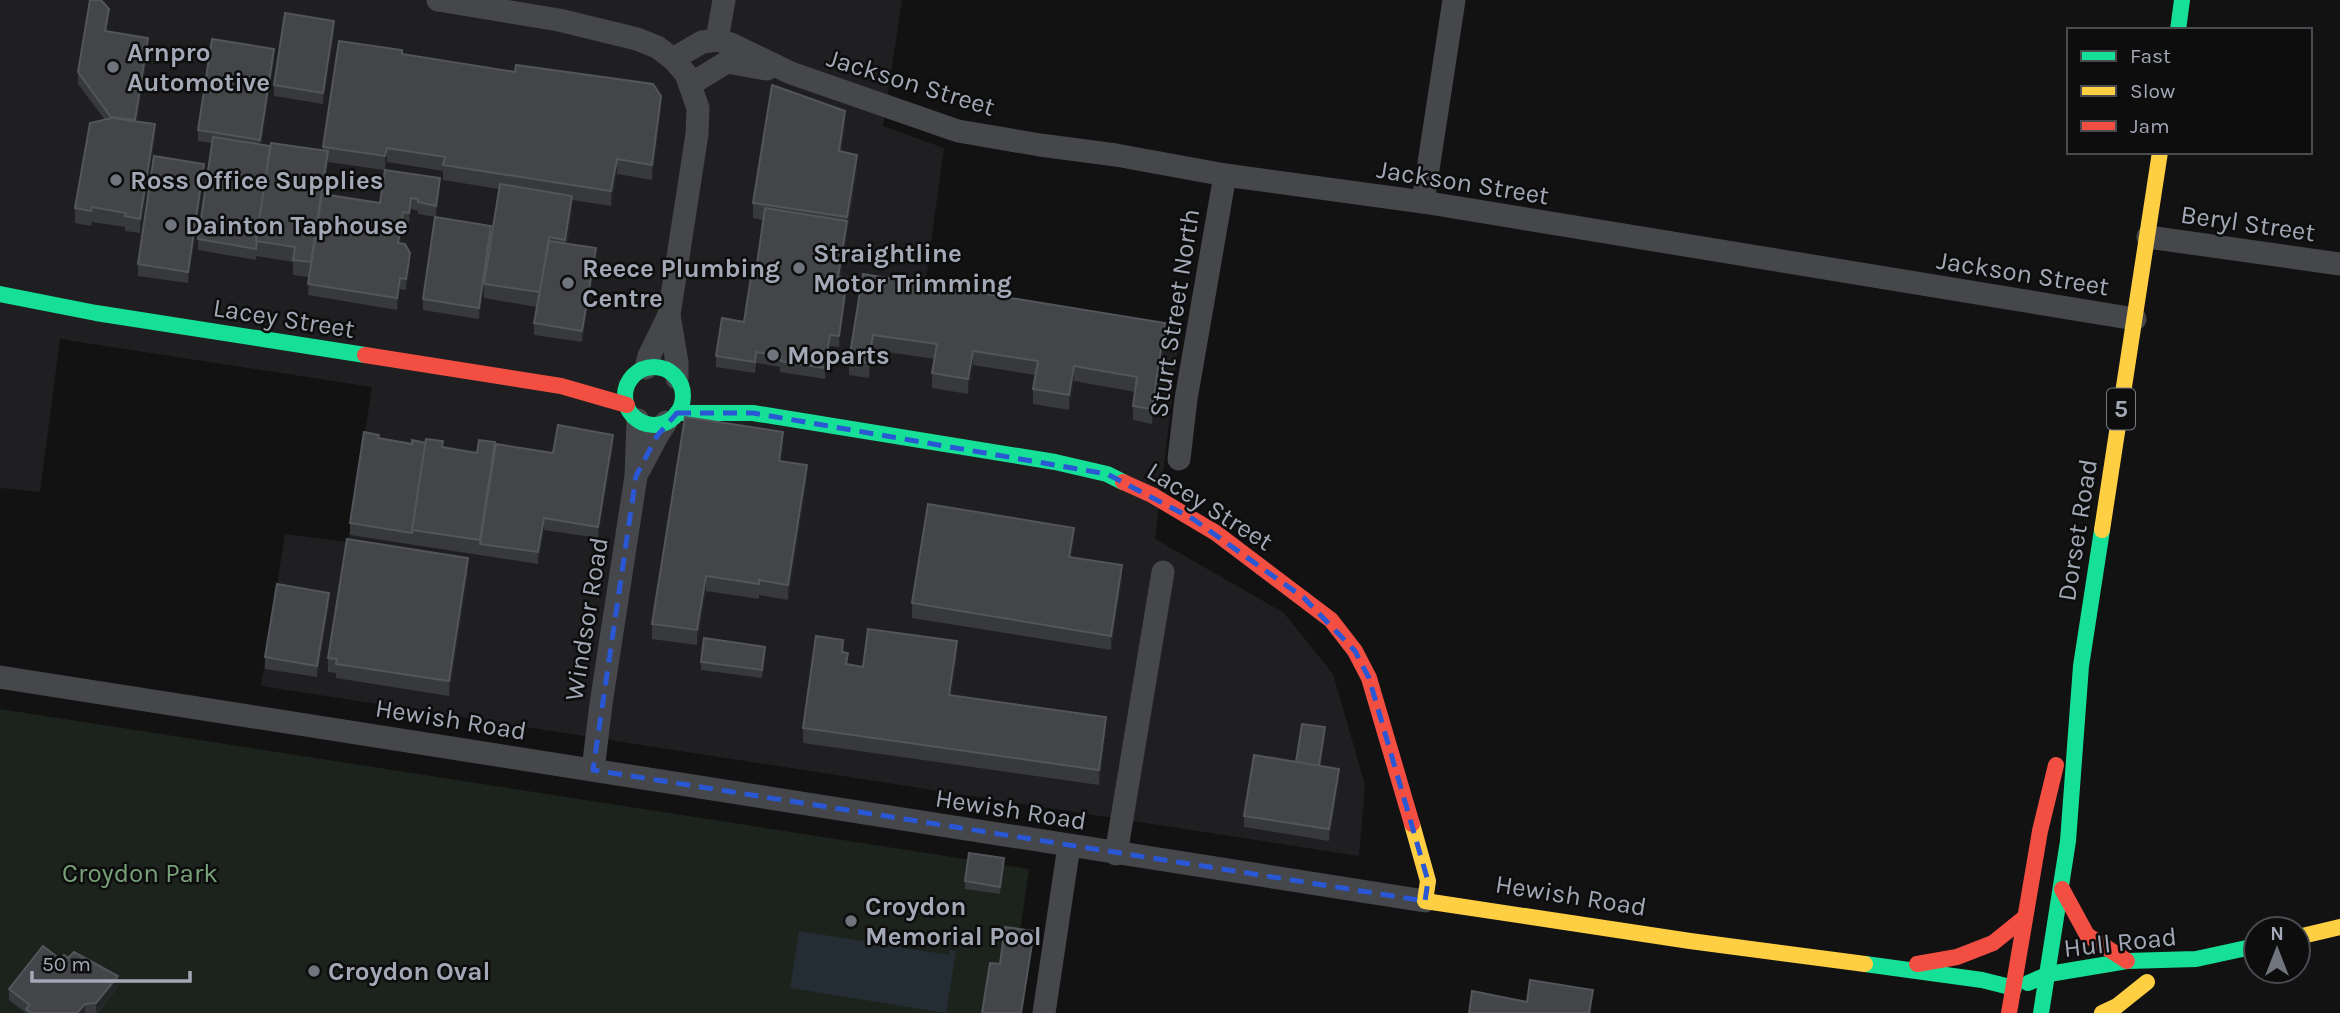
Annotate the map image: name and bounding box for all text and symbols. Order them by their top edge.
legend [2067,28,2312,154]
place label: Arnpro Automotive [127,37,270,98]
street label: Jackson Street [823,42,999,123]
text: Fast [2130,44,2171,68]
marker: Arnpro Automotive [105,59,121,75]
text: Slow [2130,79,2175,103]
text: Jam [2130,114,2170,138]
street label: Jackson Street [1375,154,1551,211]
place label: Ross Office Supplies [130,165,384,196]
marker: Ross Office Supplies [108,172,124,188]
street label: Beryl Street [2179,199,2318,248]
street label: Sturt Street North [1143,206,1206,420]
place label: Dainton Taphouse [185,210,408,241]
marker: Dainton Taphouse [163,217,179,233]
place label: Straightline Motor Trimming [813,238,1012,299]
street label: Jackson Street [1935,245,2111,302]
place label: Reece Plumbing Centre [582,253,780,314]
marker: Straightline Motor Trimming [791,260,807,276]
marker: Reece Plumbing Centre [560,275,576,291]
street label: Lacey Street [211,292,357,345]
place label: Moparts [787,340,890,371]
marker: Moparts [765,347,781,363]
road number: 5 [2107,388,2135,430]
street label: Lacey Street [1141,455,1279,558]
street label: Dorset Road [2051,457,2104,603]
street label: Windsor Road [558,535,615,703]
street label: Hewish Road [373,692,529,747]
street label: Hewish Road [933,782,1089,837]
park label: Croydon Park [62,858,218,889]
street label: Hewish Road [1493,868,1649,923]
place label: Croydon Memorial Pool [865,891,1042,952]
marker: Croydon Memorial Pool [843,913,859,929]
north arrow [2242,915,2312,985]
street label: Hull Road [2062,921,2178,964]
text: N [2270,923,2284,945]
scale bar [32,940,189,984]
text: 50 m [42,952,91,976]
place label: Croydon Oval [328,956,490,987]
marker: Croydon Oval [306,963,322,979]

